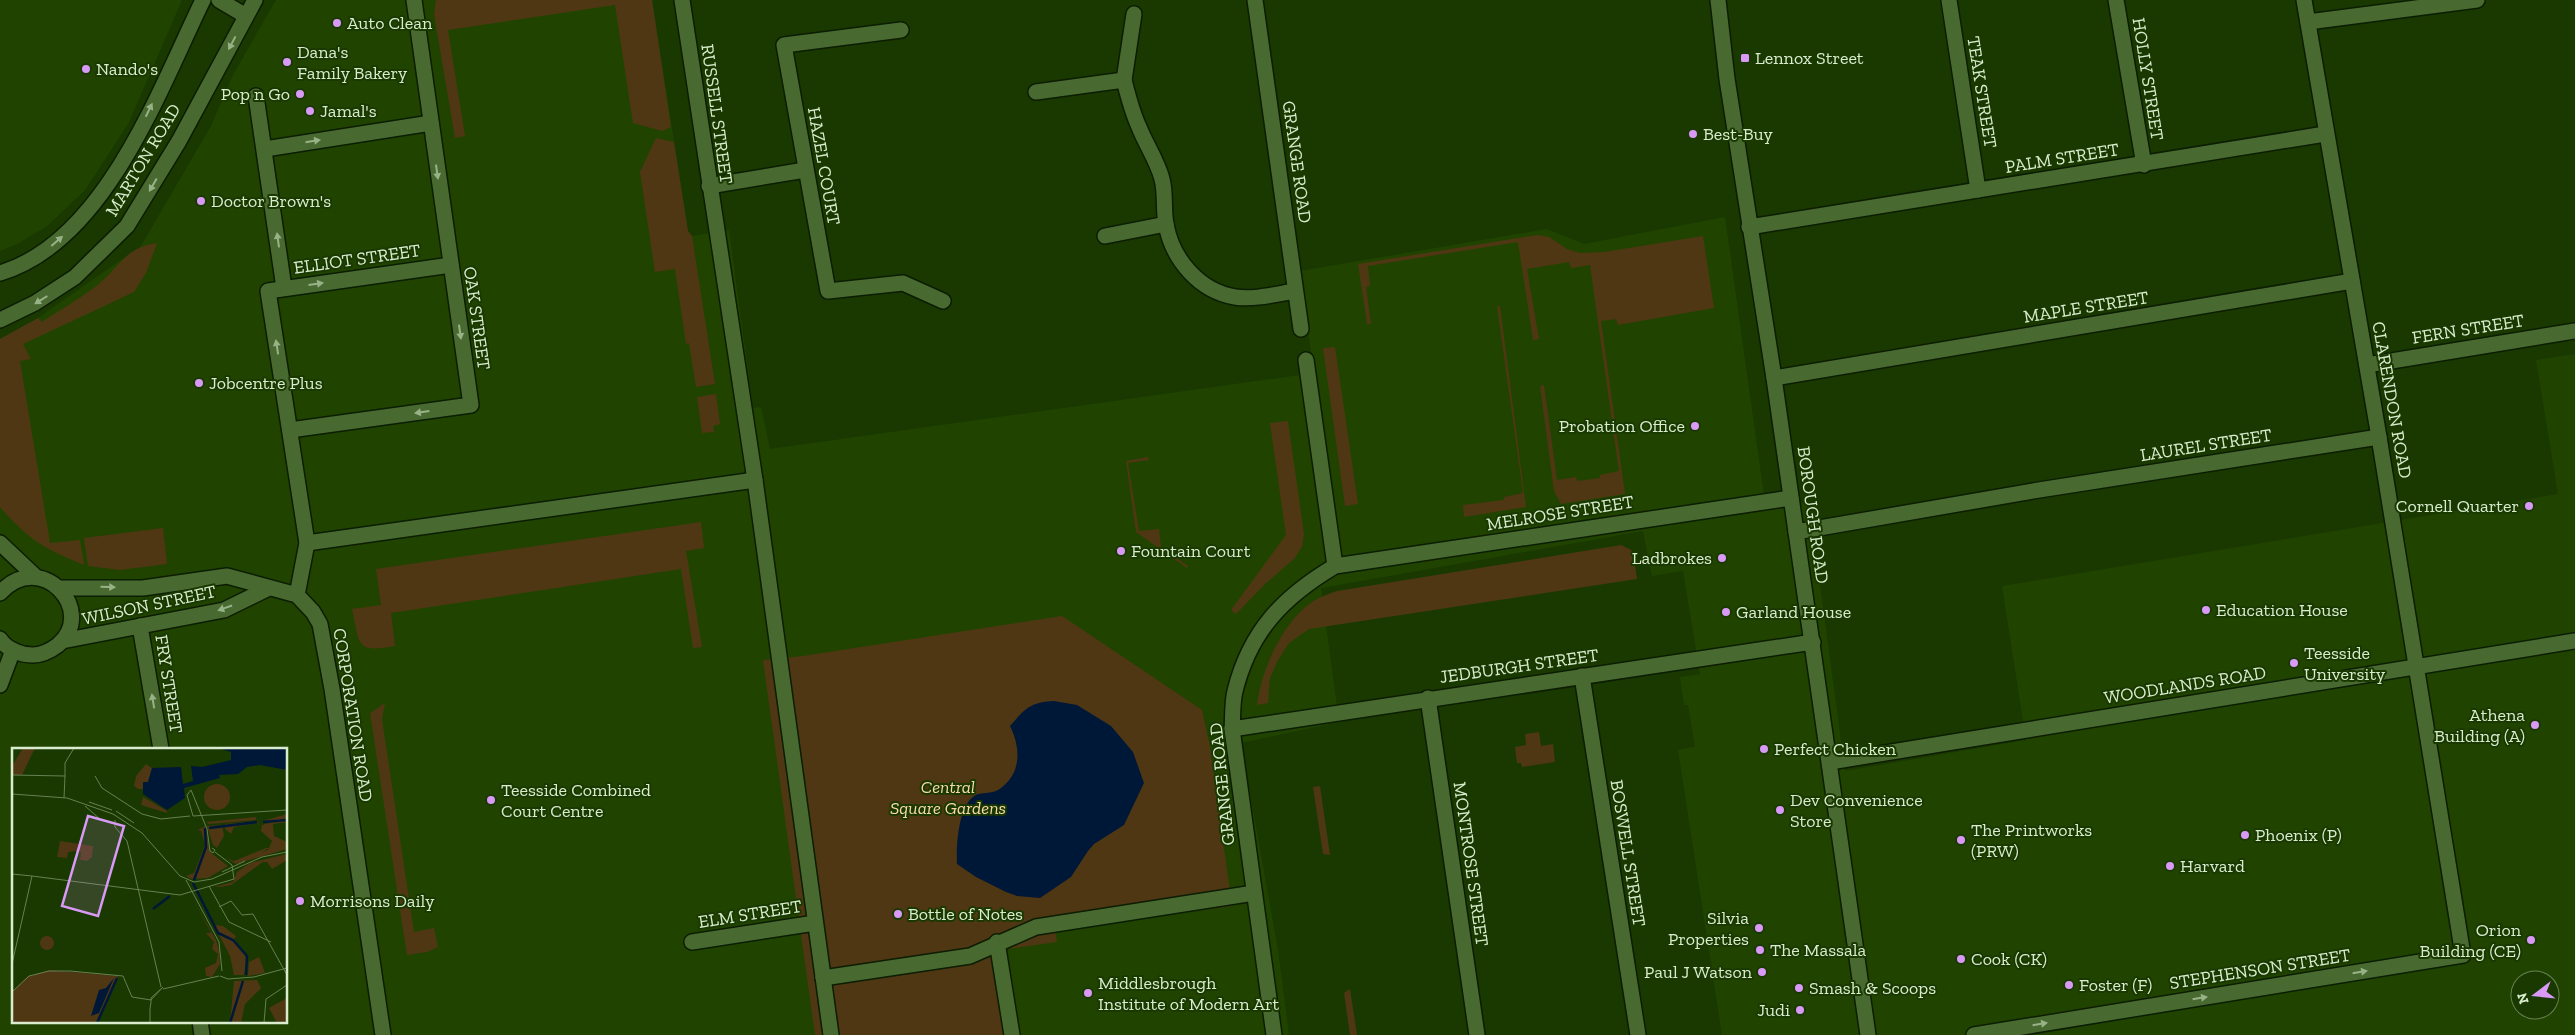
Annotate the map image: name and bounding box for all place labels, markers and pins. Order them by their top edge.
place label: Auto Clean [347,12,433,34]
marker: Auto Clean [331,17,343,29]
place label: Dana's Family Bakery [297,41,408,84]
place label: Lennox Street [1755,47,1864,69]
marker: Lennox Street [1739,52,1751,64]
marker: Dana's Family Bakery [281,56,293,68]
place label: Nando's [96,58,158,80]
marker: Nando's [80,63,92,75]
place label: Pop n Go [221,83,290,105]
marker: Pop n Go [294,88,306,100]
place label: Jamal's [320,100,377,122]
marker: Jamal's [304,105,316,117]
place label: Best-Buy [1703,123,1773,145]
marker: Best-Buy [1687,128,1699,140]
place label: Doctor Brown's [211,190,331,212]
marker: Doctor Brown's [195,195,207,207]
place label: Jobcentre Plus [209,372,323,394]
marker: Jobcentre Plus [193,377,205,389]
place label: Probation Office [1559,415,1685,437]
marker: Probation Office [1689,420,1701,432]
place label: Cornell Quarter [2396,495,2519,517]
marker: Cornell Quarter [2523,500,2535,512]
place label: Fountain Court [1131,540,1251,562]
marker: Fountain Court [1115,545,1127,557]
place label: Ladbrokes [1632,547,1712,569]
marker: Ladbrokes [1716,552,1728,564]
place label: Education House [2216,599,2348,621]
place label: Garland House [1736,601,1851,623]
marker: Education House [2200,604,2212,616]
marker: Garland House [1720,606,1732,618]
place label: Teesside University [2304,642,2386,685]
marker: Teesside University [2288,657,2300,669]
place label: Athena Building (A) [2434,704,2525,747]
marker: Athena Building (A) [2529,719,2541,731]
place label: Perfect Chicken [1774,738,1897,760]
marker: Perfect Chicken [1758,743,1770,755]
place label: Teesside Combined Court Centre [501,779,651,822]
place label: Dev Convenience Store [1790,789,1923,832]
marker: Teesside Combined Court Centre [485,794,497,806]
marker: Dev Convenience Store [1774,804,1786,816]
place label: The Printworks (PRW) [1971,819,2092,862]
place label: Phoenix (P) [2255,824,2342,846]
marker: Phoenix (P) [2239,829,2251,841]
marker: The Printworks (PRW) [1955,834,1967,846]
place label: Harvard [2180,855,2245,877]
marker: Harvard [2164,860,2176,872]
place label: Morrisons Daily [310,890,435,912]
marker: Morrisons Daily [294,895,306,907]
place label: Bottle of Notes [908,903,1023,925]
place label: Silvia Properties [1668,907,1749,950]
marker: Bottle of Notes [892,908,904,920]
place label: Orion Building (CE) [2420,919,2522,962]
marker: Silvia Properties [1753,922,1765,934]
marker: Orion Building (CE) [2525,934,2537,946]
place label: The Massala [1770,939,1866,961]
marker: The Massala [1754,944,1766,956]
place label: Cook (CK) [1971,948,2047,970]
marker: Cook (CK) [1955,953,1967,965]
place label: Paul J Watson [1644,961,1753,983]
marker: Paul J Watson [1756,966,1768,978]
place label: Middlesbrough Institute of Modern Art [1098,972,1279,1015]
place label: Foster (F) [2079,974,2152,996]
place label: Smash & Scoops [1809,977,1936,999]
marker: Foster (F) [2063,979,2075,991]
marker: Smash & Scoops [1793,982,1805,994]
marker: Middlesbrough Institute of Modern Art [1082,987,1094,999]
place label: Judi [1757,999,1790,1021]
marker: Judi [1794,1004,1806,1016]

